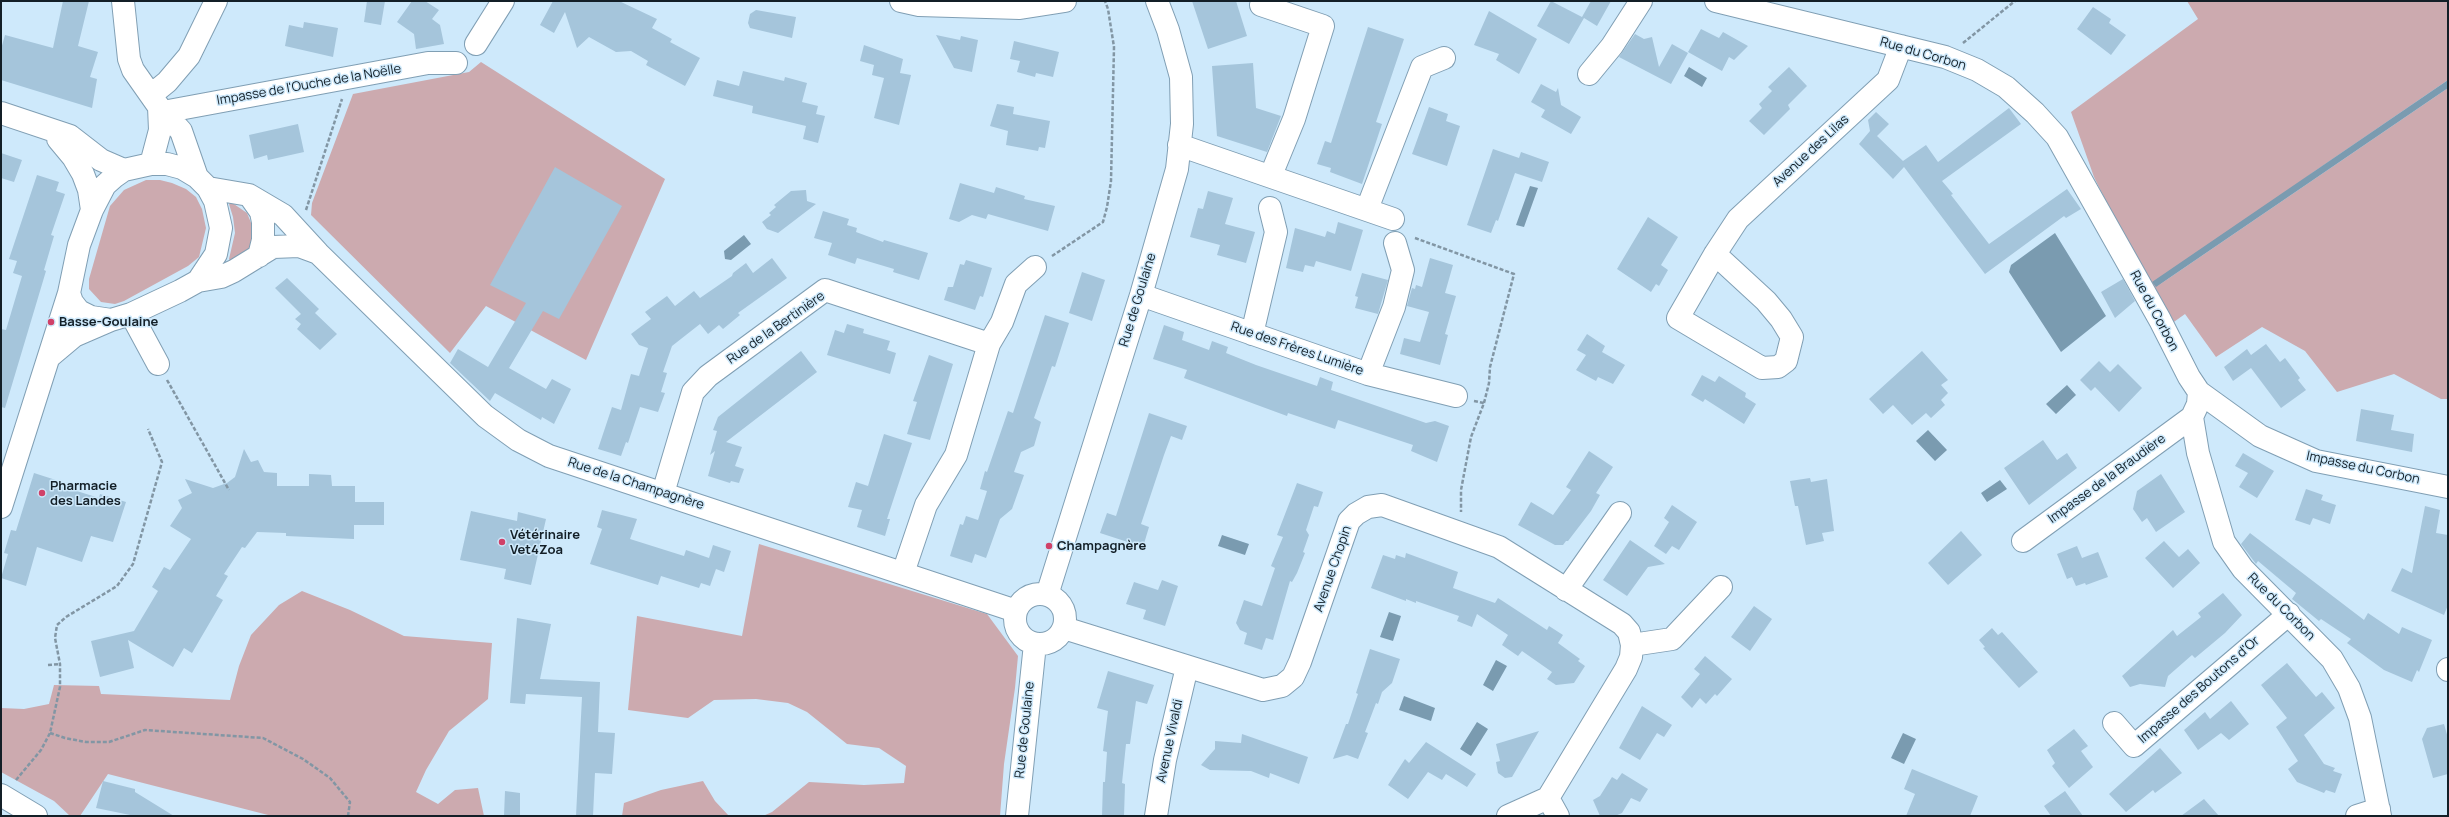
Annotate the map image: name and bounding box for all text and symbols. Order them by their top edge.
street label: Rue du Corbon [1878,34,1968,74]
street label: Impasse de l'Ouche de la Noëlle [216,61,402,109]
street label: Avenue des Lilas [1770,112,1852,190]
street label: Rue de Goulaine [1116,251,1160,349]
street label: Rue du Corbon [2126,268,2182,354]
street label: Rue de la Bertinière [724,288,828,368]
place label: Basse-Goulaine [59,314,158,330]
marker: Basse-Goulaine [46,317,56,327]
street label: Rue des Frères Lumière [1229,319,1365,379]
street label: Impasse de la Braudière [2045,431,2169,527]
street label: Impasse du Corbon [2305,448,2421,488]
street label: Rue de la Champagnère [566,455,706,513]
place label: Pharmacie des Landes [50,478,121,509]
marker: Pharmacie des Landes [37,488,47,498]
street label: Avenue Chopin [1311,524,1355,614]
place label: Vétérinaire Vet4Zoa [510,527,580,558]
marker: Vétérinaire Vet4Zoa [497,537,507,547]
place label: Champagnère [1057,538,1146,554]
marker: Champagnère [1044,541,1054,551]
street label: Rue du Corbon [2244,570,2318,644]
street label: Impasse des Boutons d'Or [2135,633,2263,747]
street label: Rue de Goulaine [1012,681,1038,779]
street label: Avenue Vivaldi [1154,698,1186,784]

